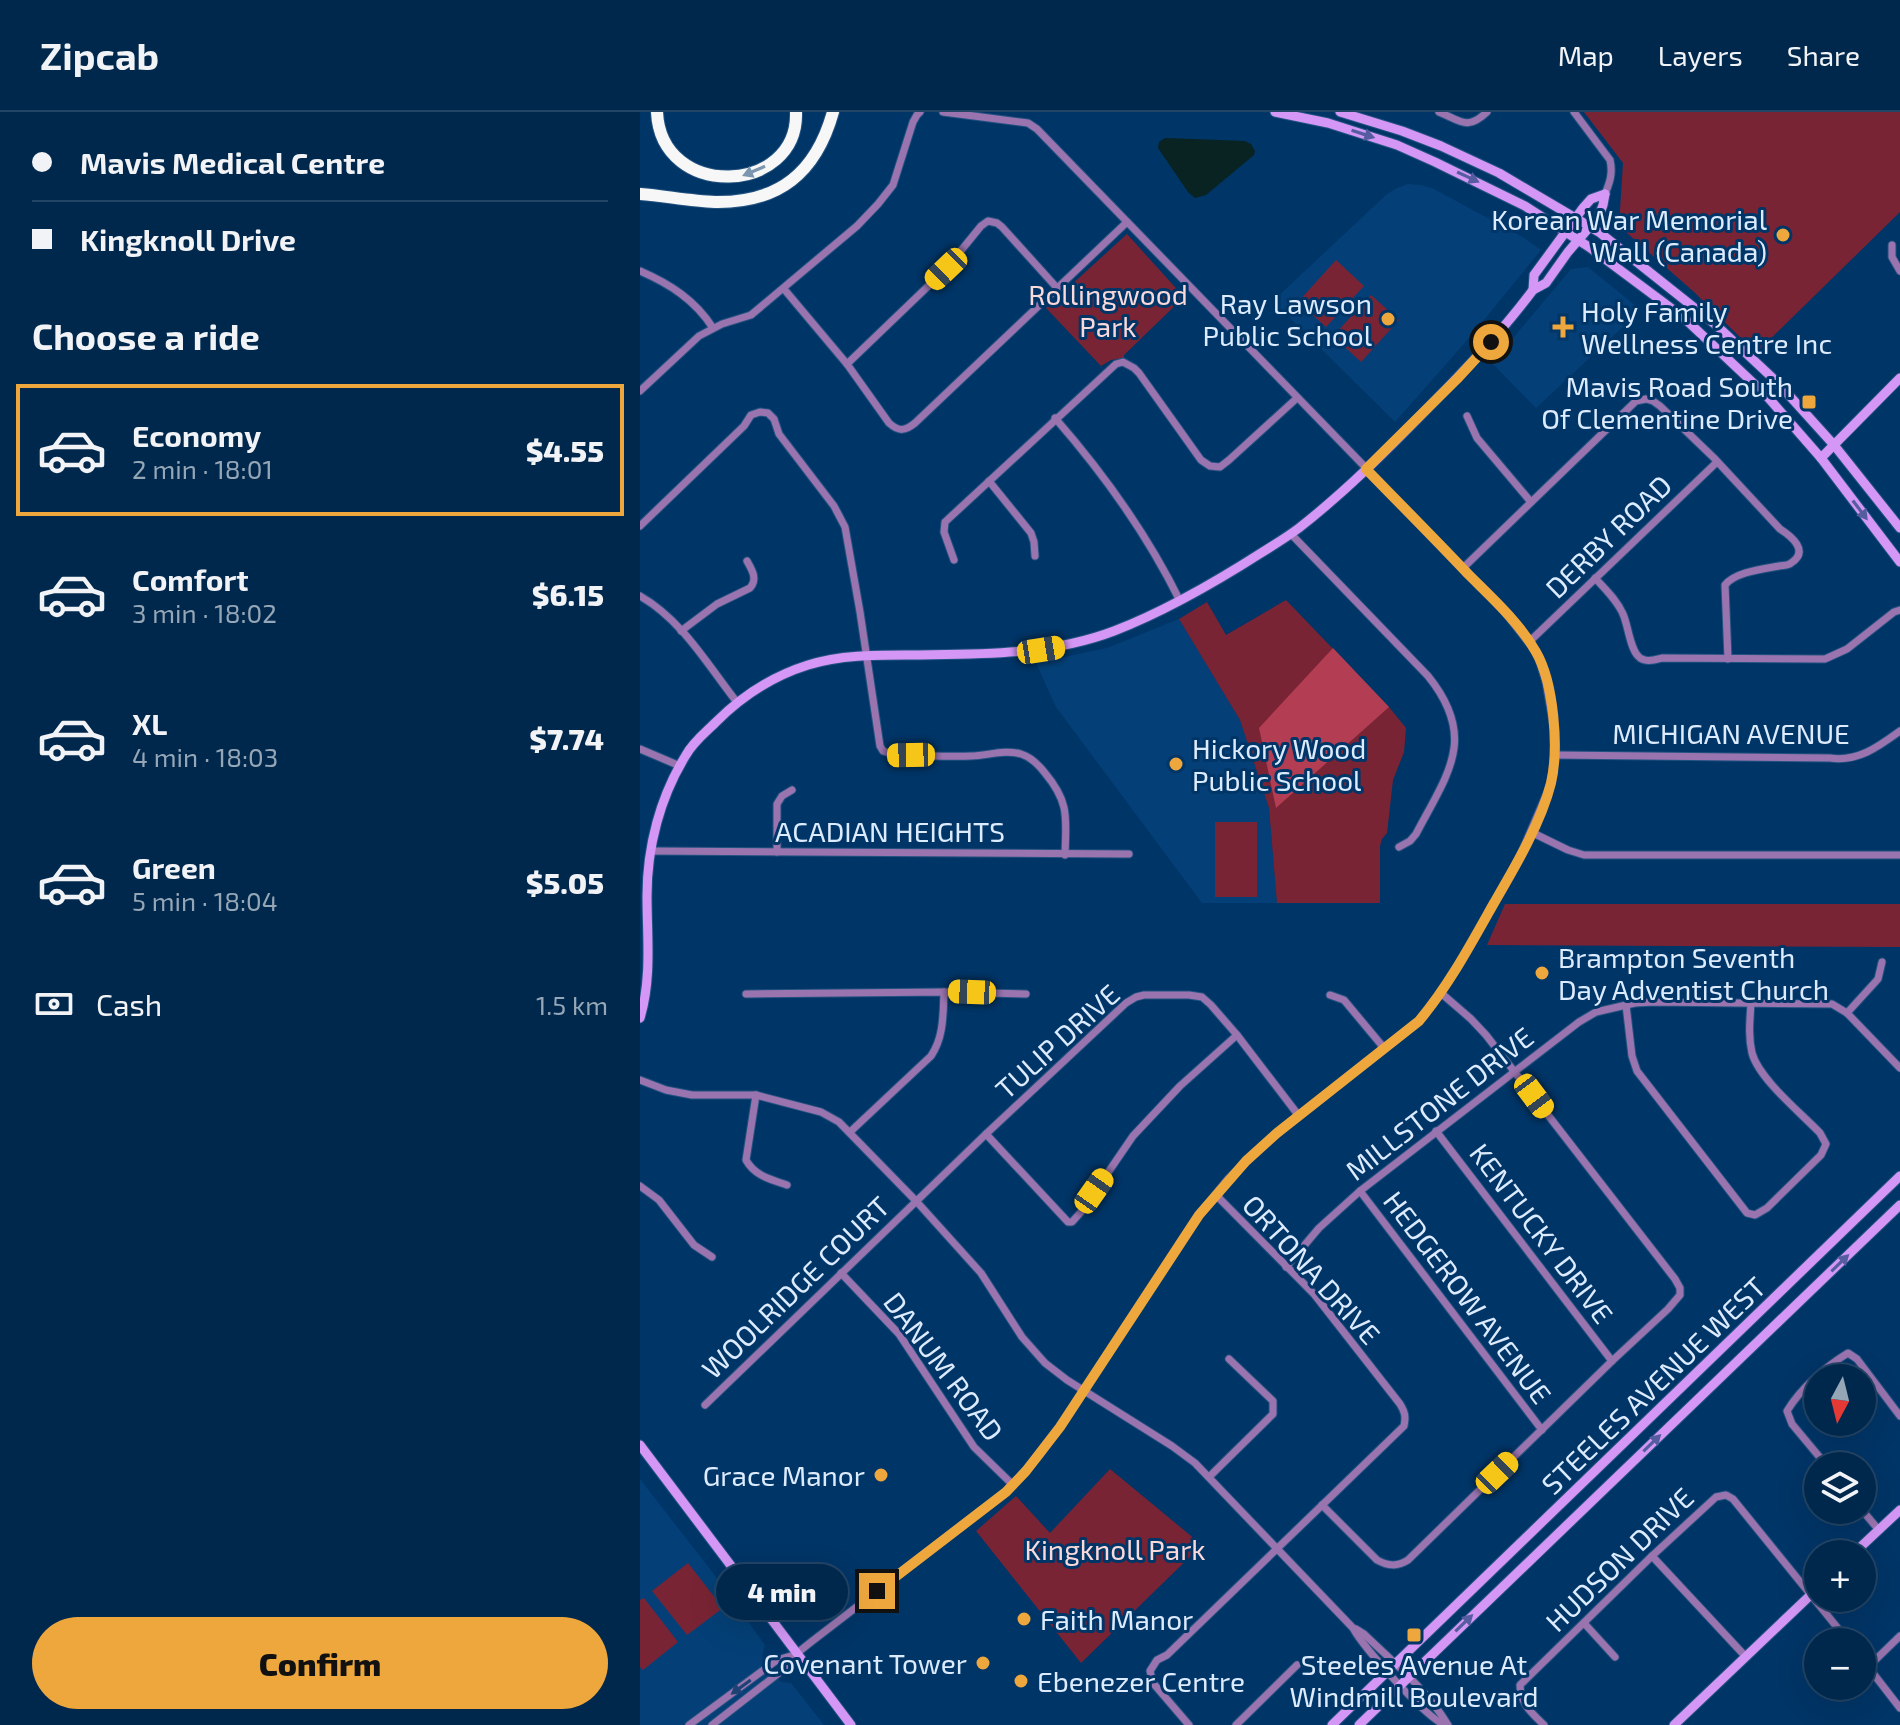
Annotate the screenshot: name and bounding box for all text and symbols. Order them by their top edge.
text: Zipcab [40,32,159,78]
text: Map [1558,38,1614,72]
text: Layers [1658,38,1743,72]
text: Share [1787,38,1860,72]
one-way arrow [1352,129,1376,141]
text: Mavis Medical Centre [80,144,385,180]
one-way arrow [742,164,765,178]
one-way arrow [1456,170,1480,184]
place label: Korean War Memorial Wall (Canada) [1491,202,1768,268]
text: Kingknoll Drive [80,221,296,257]
marker: Korean War Memorial Wall (Canada) [1774,226,1792,244]
car [920,244,972,294]
park label: Rollingwood Park [1028,277,1188,343]
place label: Ray Lawson Public School [1203,286,1373,352]
place label: Holy Family Wellness Centre Inc [1581,294,1832,360]
marker: Ray Lawson Public School [1379,310,1397,328]
text: Choose a ride [32,314,260,357]
marker: Holy Family Wellness Centre Inc [1552,316,1574,338]
route start [1473,324,1509,360]
place label: Mavis Road South Of Clementine Drive [1541,369,1793,435]
marker: Mavis Road South Of Clementine Drive [1800,393,1818,411]
icon: car [36,414,108,486]
text: Economy [132,417,261,453]
text: $4.55 [526,432,604,468]
text: 2 min · 18:01 [132,453,273,484]
street label: DERBY ROAD [1538,468,1678,604]
one-way arrow [1852,500,1868,520]
icon: car [36,558,108,630]
text: Comfort [132,561,249,597]
text: $6.15 [532,576,604,612]
text: 3 min · 18:02 [132,597,277,628]
car [1015,634,1067,666]
icon: car [36,702,108,774]
text: XL [132,705,167,741]
street label: MICHIGAN AVENUE [1612,716,1850,750]
text: $7.74 [529,720,604,756]
place label: Hickory Wood Public School [1192,731,1366,797]
text: 4 min · 18:03 [132,741,278,772]
car [887,743,935,767]
marker: Hickory Wood Public School [1167,755,1185,773]
street label: ACADIAN HEIGHTS [775,814,1005,848]
icon: car [36,846,108,918]
text: Green [132,849,216,885]
text: $5.05 [526,864,604,900]
text: 5 min · 18:04 [132,885,278,916]
place label: Brampton Seventh Day Adventist Church [1558,940,1829,1006]
marker: Brampton Seventh Day Adventist Church [1533,964,1551,982]
street label: TULIP DRIVE [988,977,1126,1105]
car [948,979,996,1005]
icon: cash [32,982,76,1026]
text: Cash [96,986,162,1022]
text: 1.5 km [536,989,608,1020]
street label: MILLSTONE DRIVE [1338,1019,1540,1187]
car [1510,1070,1558,1122]
street label: KENTUCKY DRIVE [1463,1136,1621,1330]
car [1070,1164,1118,1218]
street label: HEDGEROW AVENUE [1377,1184,1559,1410]
street label: ORTONA DRIVE [1236,1187,1388,1351]
street label: WOOLRIDGE COURT [694,1189,896,1385]
one-way arrow [1830,1254,1849,1272]
street label: STEELES AVENUE WEST [1534,1269,1772,1501]
street label: DANUM ROAD [877,1285,1011,1447]
north arrow [1804,1364,1876,1436]
map controls [1804,1364,1876,1700]
one-way arrow [1642,1434,1661,1452]
car [1471,1448,1523,1498]
button: layers [1804,1452,1876,1524]
place label: Grace Manor [703,1458,865,1492]
marker: Grace Manor [872,1466,890,1484]
street label: HUDSON DRIVE [1538,1480,1700,1638]
park label: Kingknoll Park [1024,1532,1206,1566]
button: + [1804,1540,1876,1612]
callout: 4 min [717,1563,849,1619]
route end [859,1573,895,1609]
text: 4 min [748,1576,816,1607]
place label: Faith Manor [1040,1602,1193,1636]
marker: Faith Manor [1015,1610,1033,1628]
one-way arrow [1454,1614,1473,1632]
button: Confirm [32,1617,608,1709]
marker: Steeles Avenue At Windmill Boulevard [1405,1626,1423,1644]
button: − [1804,1628,1876,1700]
place label: Covenant Tower [763,1646,967,1680]
place label: Steeles Avenue At Windmill Boulevard [1289,1647,1539,1713]
marker: Covenant Tower [974,1654,992,1672]
place label: Ebenezer Centre [1037,1664,1245,1698]
marker: Ebenezer Centre [1012,1672,1030,1690]
one-way arrow [731,1678,751,1694]

